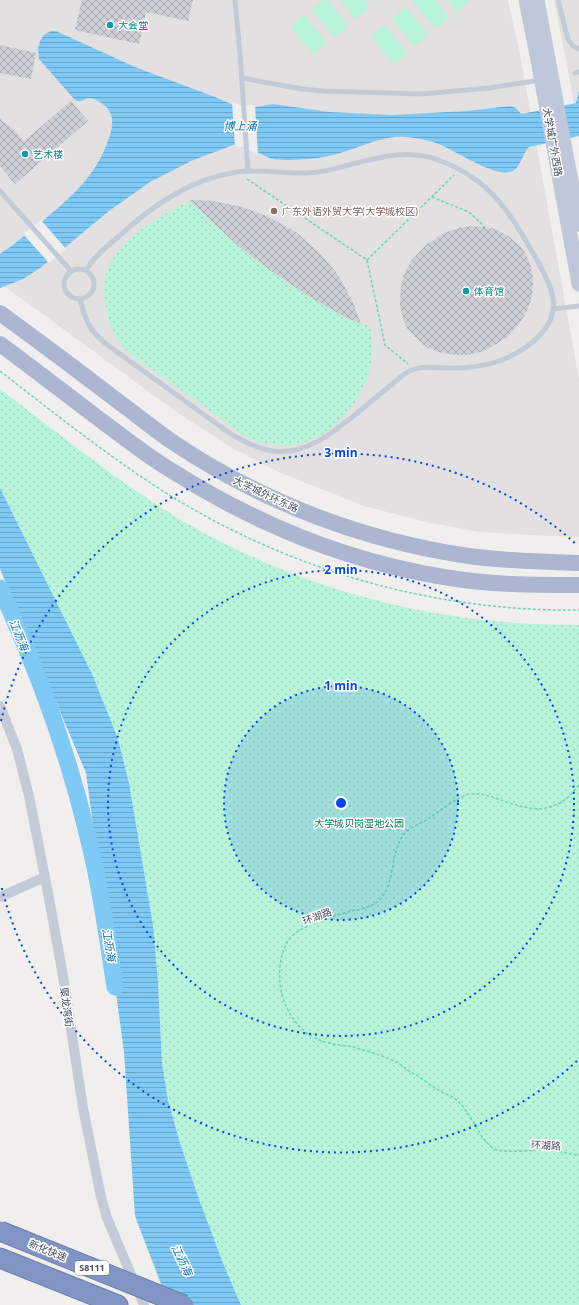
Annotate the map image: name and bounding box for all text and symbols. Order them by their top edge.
place label: 大会堂 [118,18,148,32]
marker: 大会堂 [105,20,115,30]
street label: 大学城广外西路 [540,106,566,178]
water label: 博上涌 [224,118,258,133]
place label: 艺术楼 [33,147,63,161]
marker: 艺术楼 [20,149,30,159]
place label: 广东外语外贸大学(大学城校区) [282,204,418,218]
marker: 广东外语外贸大学(大学城校区) [269,206,279,216]
place label: 体育馆 [474,284,504,298]
marker: 体育馆 [461,286,471,296]
text: 3 min [324,444,358,461]
street label: 大学城外环东路 [231,473,301,515]
text: 2 min [324,561,358,578]
water label: 江沥海 [6,617,33,655]
text: 1 min [324,677,358,694]
centre of rings [334,796,348,810]
park label: 大学城贝岗湿地公园 [314,816,404,830]
street label: 环湖路 [301,904,333,928]
water label: 江沥海 [100,927,120,964]
street label: 聚龙湾街 [57,986,77,1028]
street label: 环湖路 [531,1137,561,1153]
street label: 新化快速 [27,1236,69,1264]
water label: 江沥海 [168,1242,197,1280]
road number: S8111 [75,1261,109,1275]

